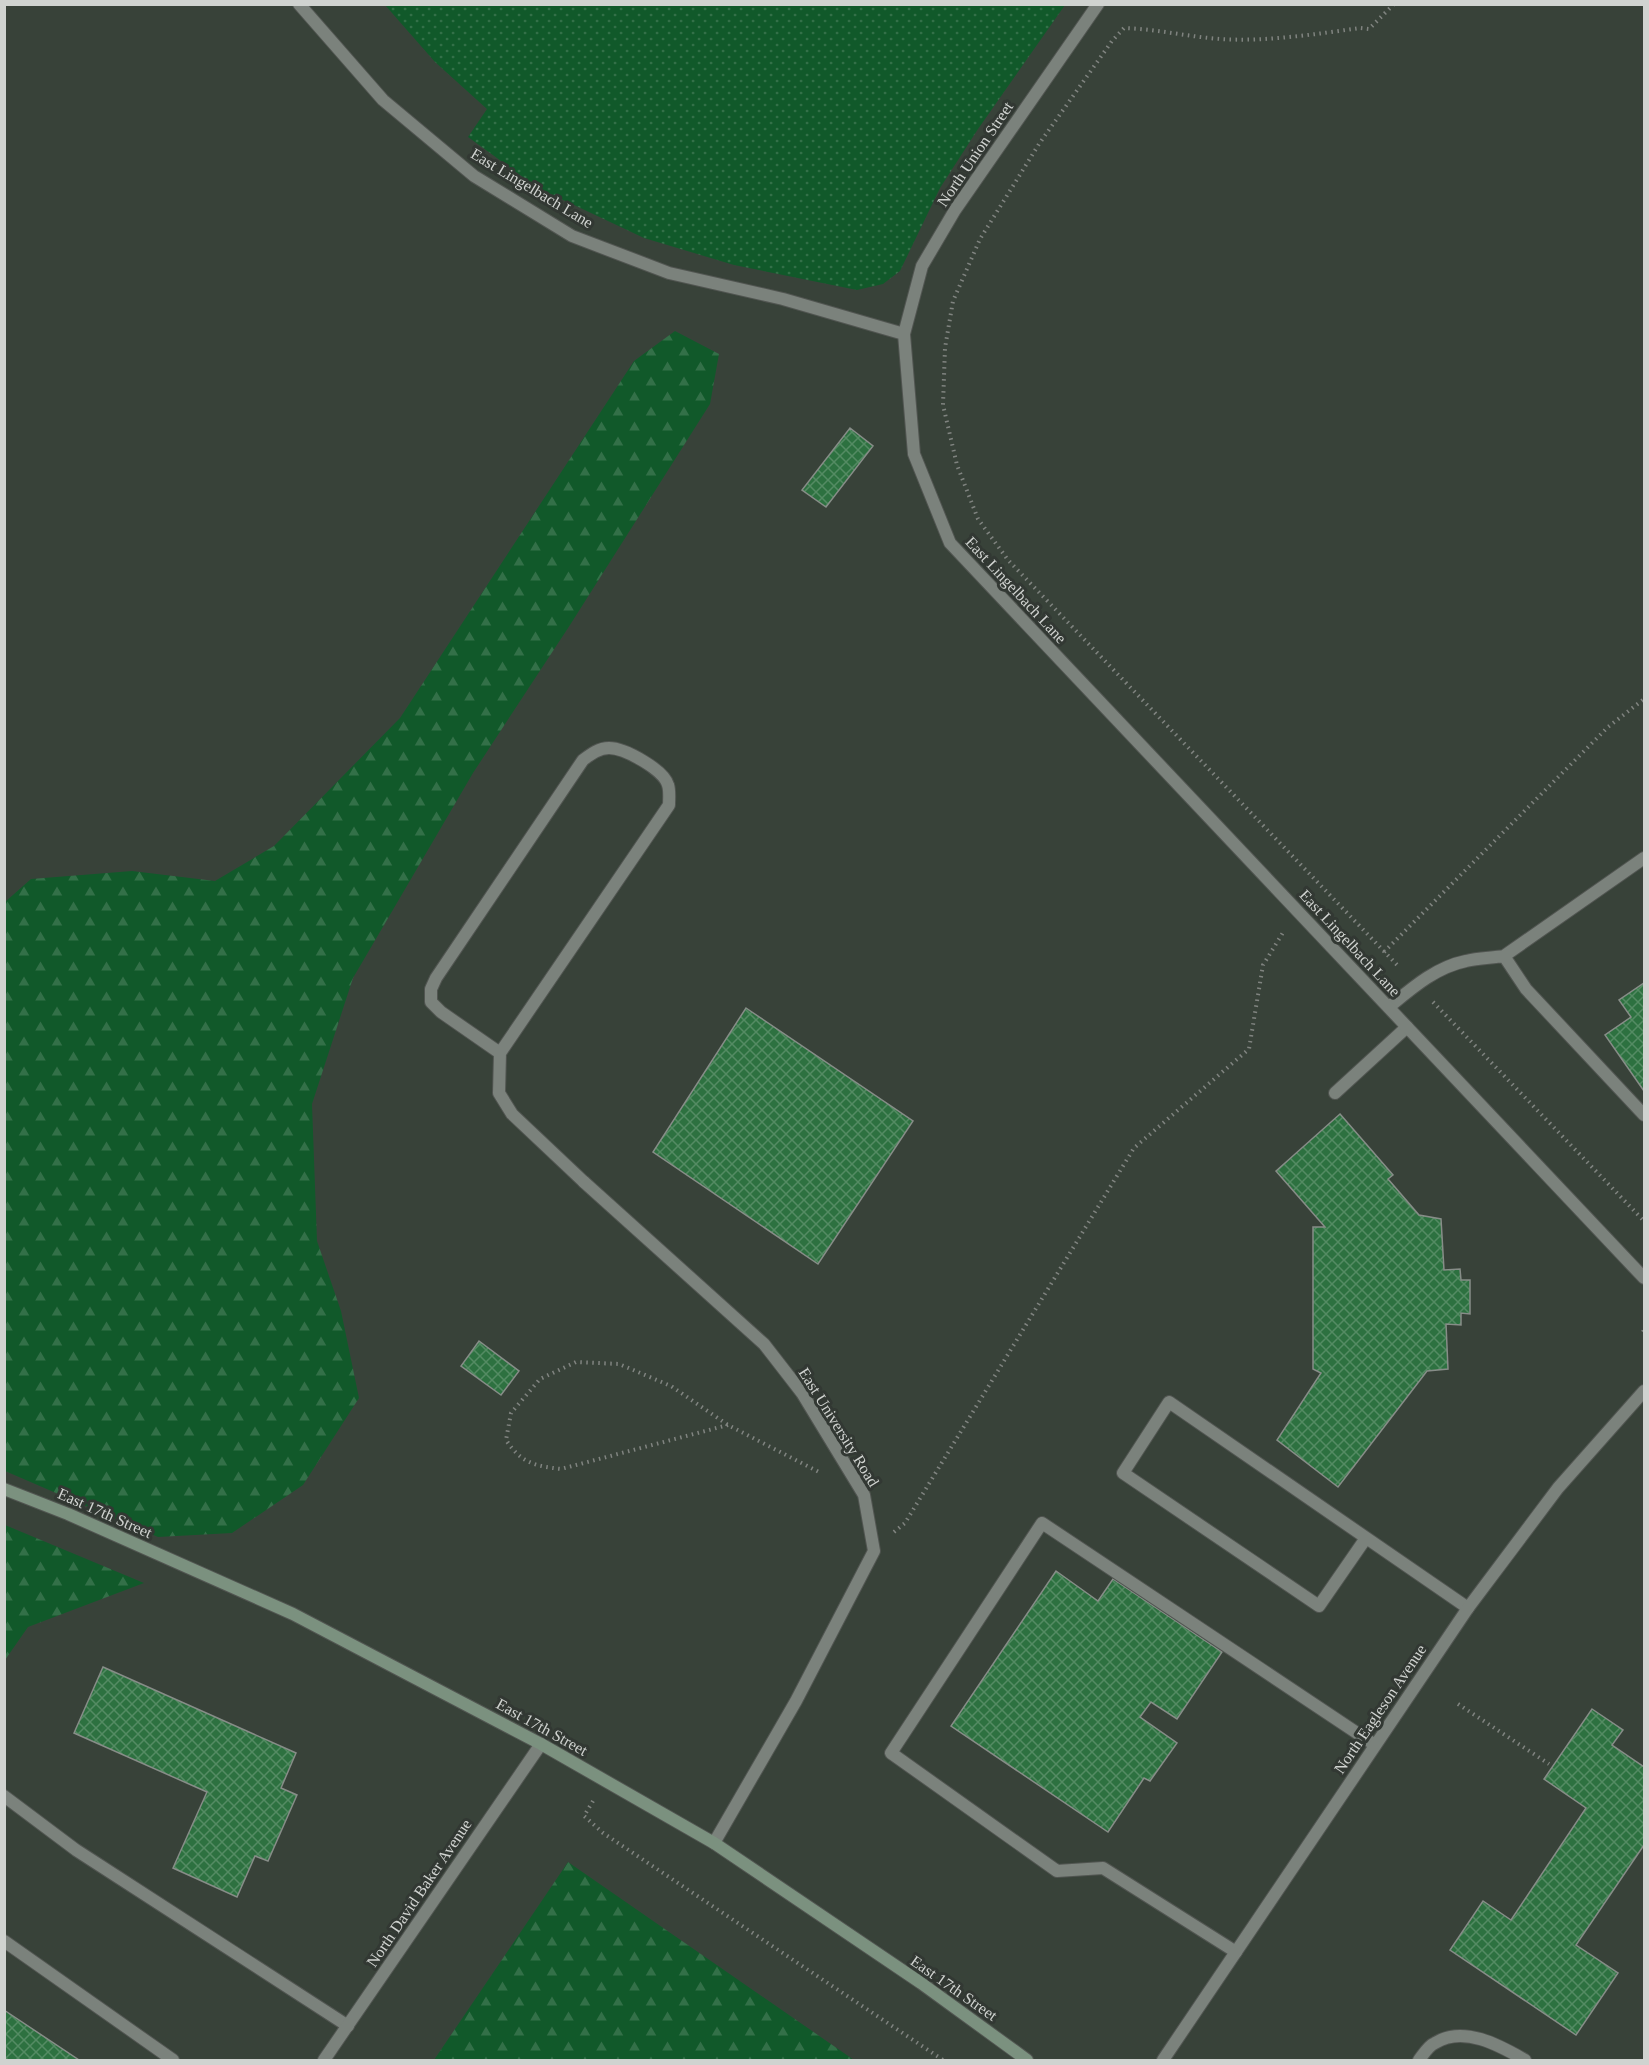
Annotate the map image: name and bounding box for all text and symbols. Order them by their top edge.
street label: North Union Street [934,98,1017,210]
street label: East Lingelbach Lane [467,145,596,232]
street label: East Lingelbach Lane [961,533,1070,647]
street label: East Lingelbach Lane [1295,886,1404,1000]
street label: East University Road [795,1364,882,1490]
street label: East 17th Street [55,1485,155,1542]
street label: North Eagleson Avenue [1331,1641,1430,1777]
street label: East 17th Street [494,1695,591,1759]
street label: North David Baker Avenue [363,1816,475,1970]
street label: East 17th Street [908,1952,1001,2024]

